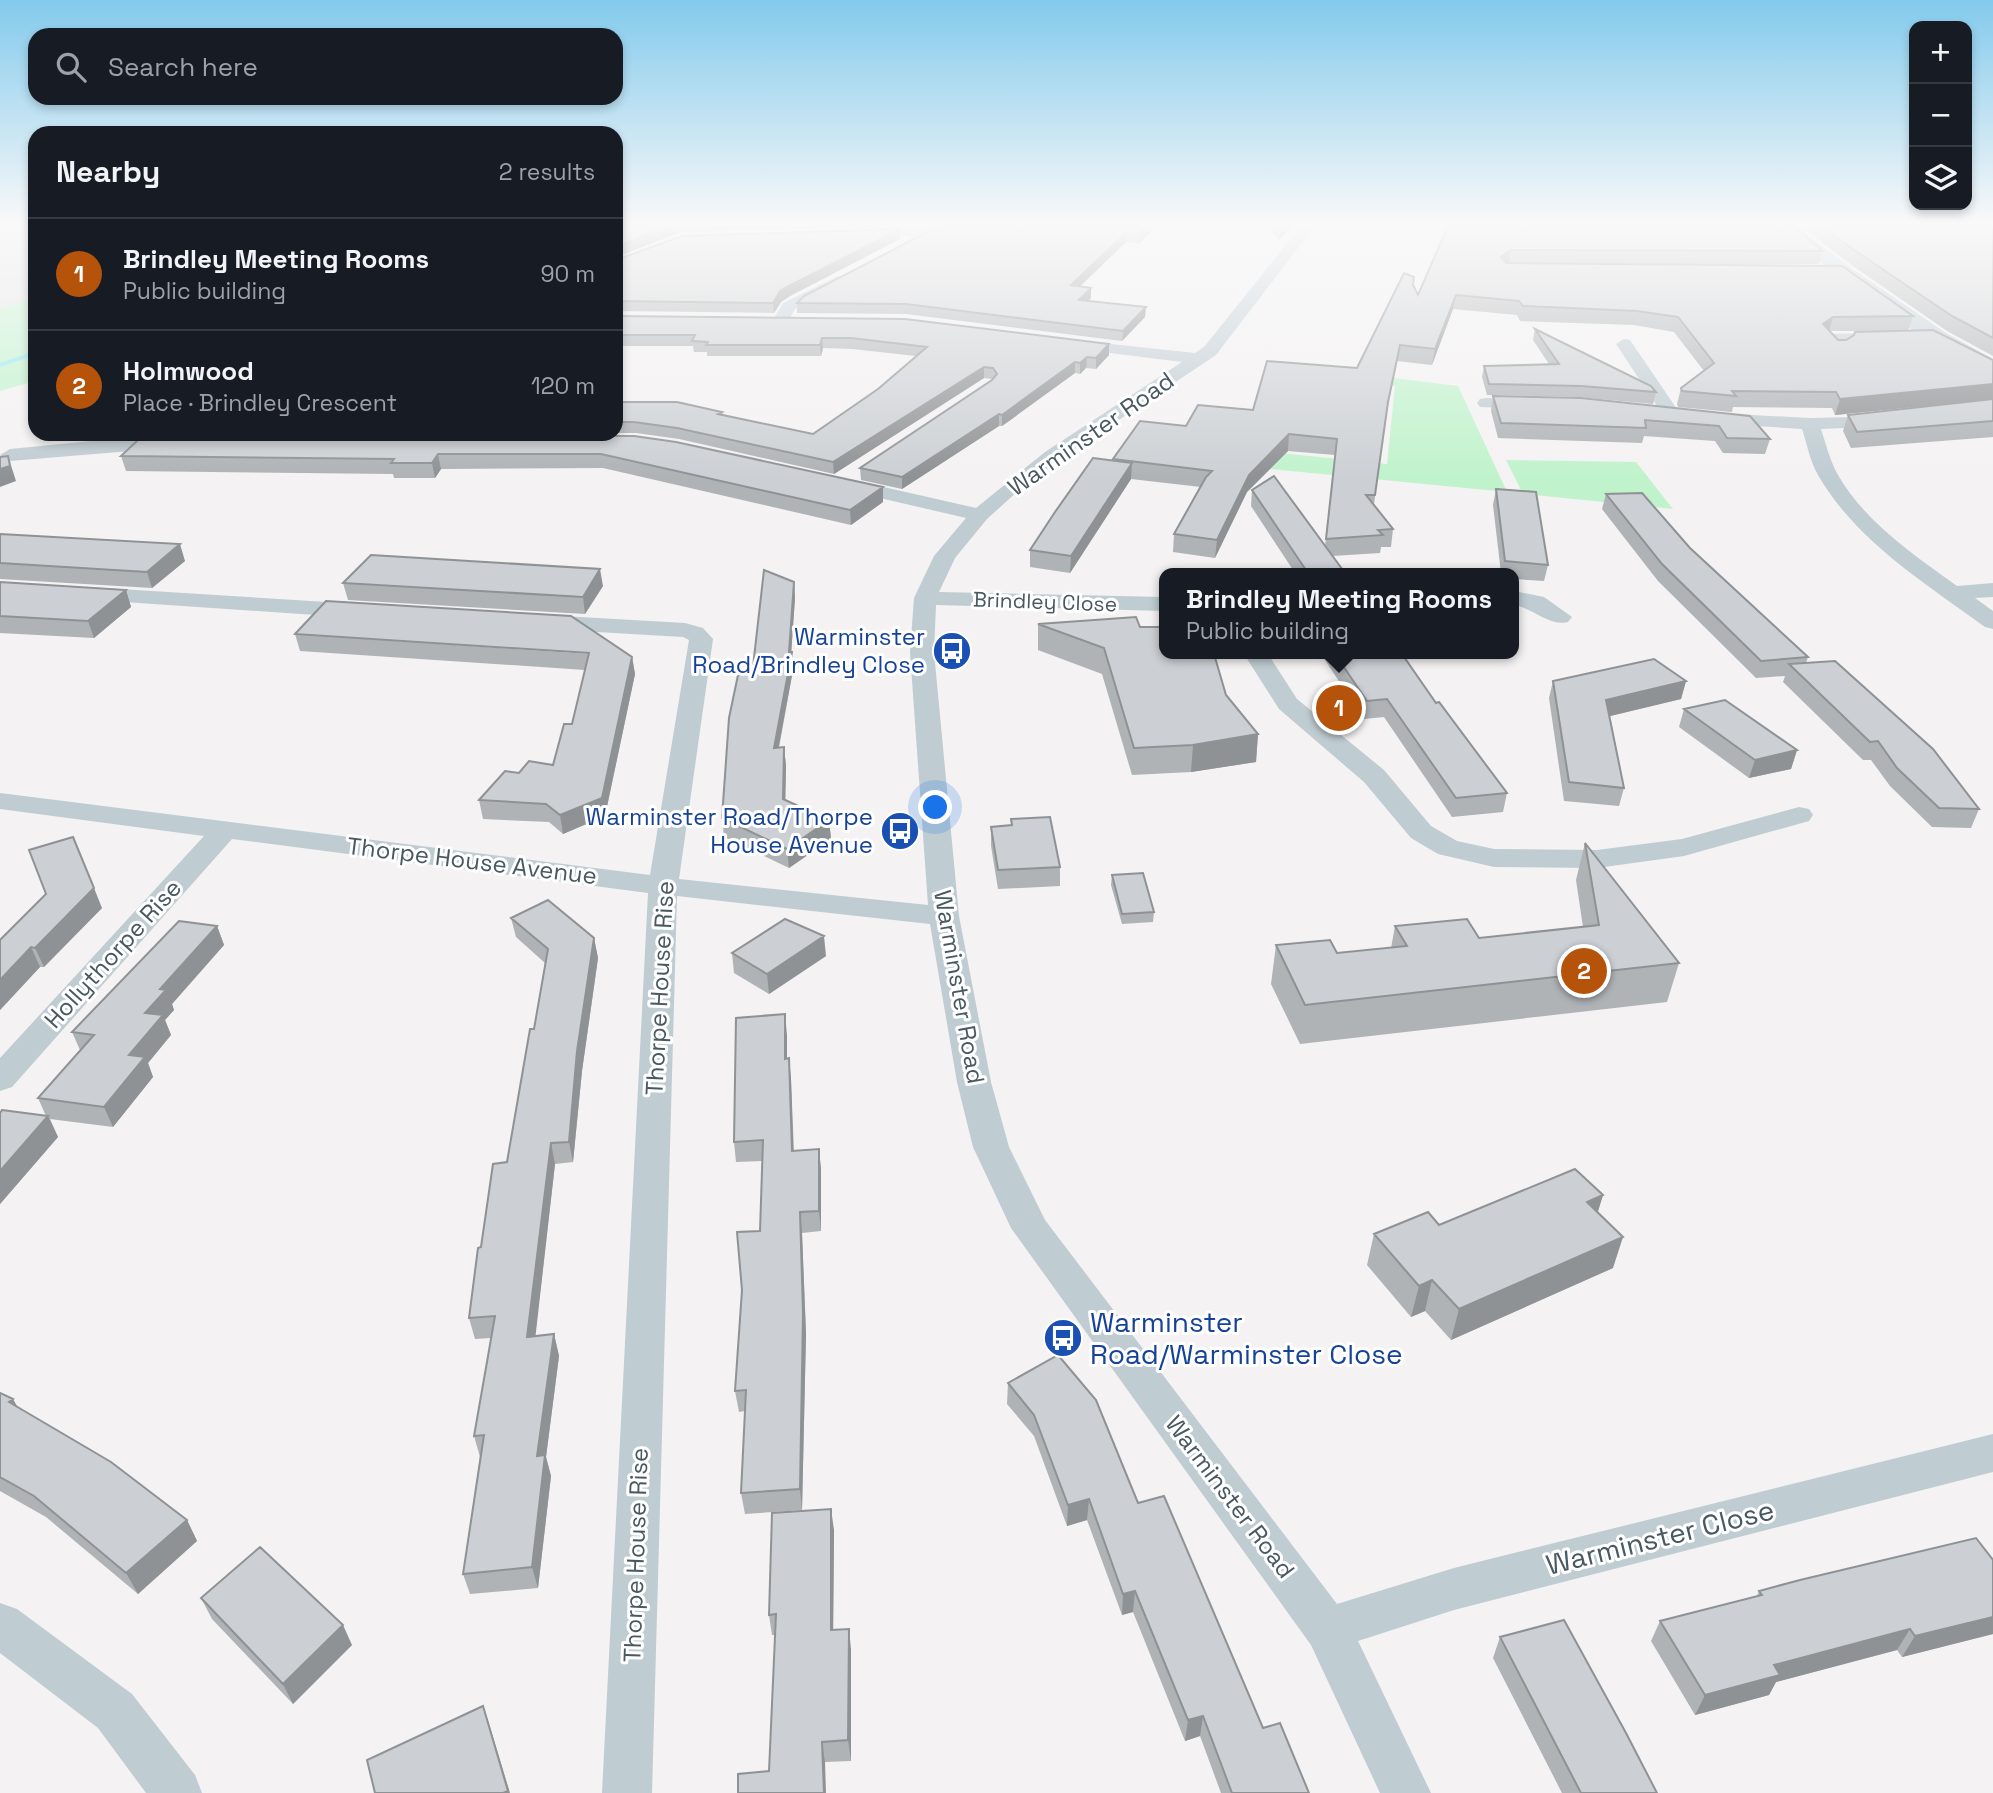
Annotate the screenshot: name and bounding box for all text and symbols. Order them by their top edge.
map controls [1909,21,1972,210]
button: + [1909,21,1972,84]
search box [28,28,623,105]
icon: search [52,48,90,86]
text: Search here [108,50,258,84]
button: − [1909,84,1972,147]
button: layers [1909,147,1972,210]
text: Nearby [56,152,160,191]
text: 2 results [499,157,595,187]
text: Brindley Meeting Rooms [123,242,429,276]
text: 1 [74,259,84,289]
text: 90 m [540,259,595,289]
text: Public building [123,276,286,306]
text: Holmwood [123,354,254,388]
street label: Warminster Road [1001,365,1180,503]
text: 2 [72,371,86,401]
text: 120 m [531,371,595,401]
text: Place · Brindley Crescent [123,388,397,418]
popup [1159,568,1519,659]
text: Brindley Meeting Rooms [1186,582,1492,616]
street label: Brindley Close [972,585,1118,618]
text: Public building [1186,616,1349,646]
place label: Warminster Road/Brindley Close [692,621,925,680]
bus stop icon: Warminster Road/Brindley Close [931,630,973,672]
pin: 1 [1316,682,1362,734]
your location [918,790,952,824]
place label: Warminster Road/Thorpe House Avenue [585,801,873,860]
bus stop icon: Warminster Road/Thorpe House Avenue [879,810,921,852]
street label: Thorpe House Avenue [345,830,599,891]
street label: Hollythorpe Rise [37,873,188,1035]
street label: Thorpe House Rise [638,880,681,1096]
street label: Warminster Road [927,888,992,1086]
pin: 2 [1561,945,1607,997]
place label: Warminster Road/Warminster Close [1090,1304,1403,1372]
bus stop icon: Warminster Road/Warminster Close [1042,1317,1084,1359]
street label: Warminster Road [1159,1409,1302,1584]
street label: Thorpe House Rise [616,1447,655,1663]
street label: Warminster Close [1542,1491,1778,1583]

